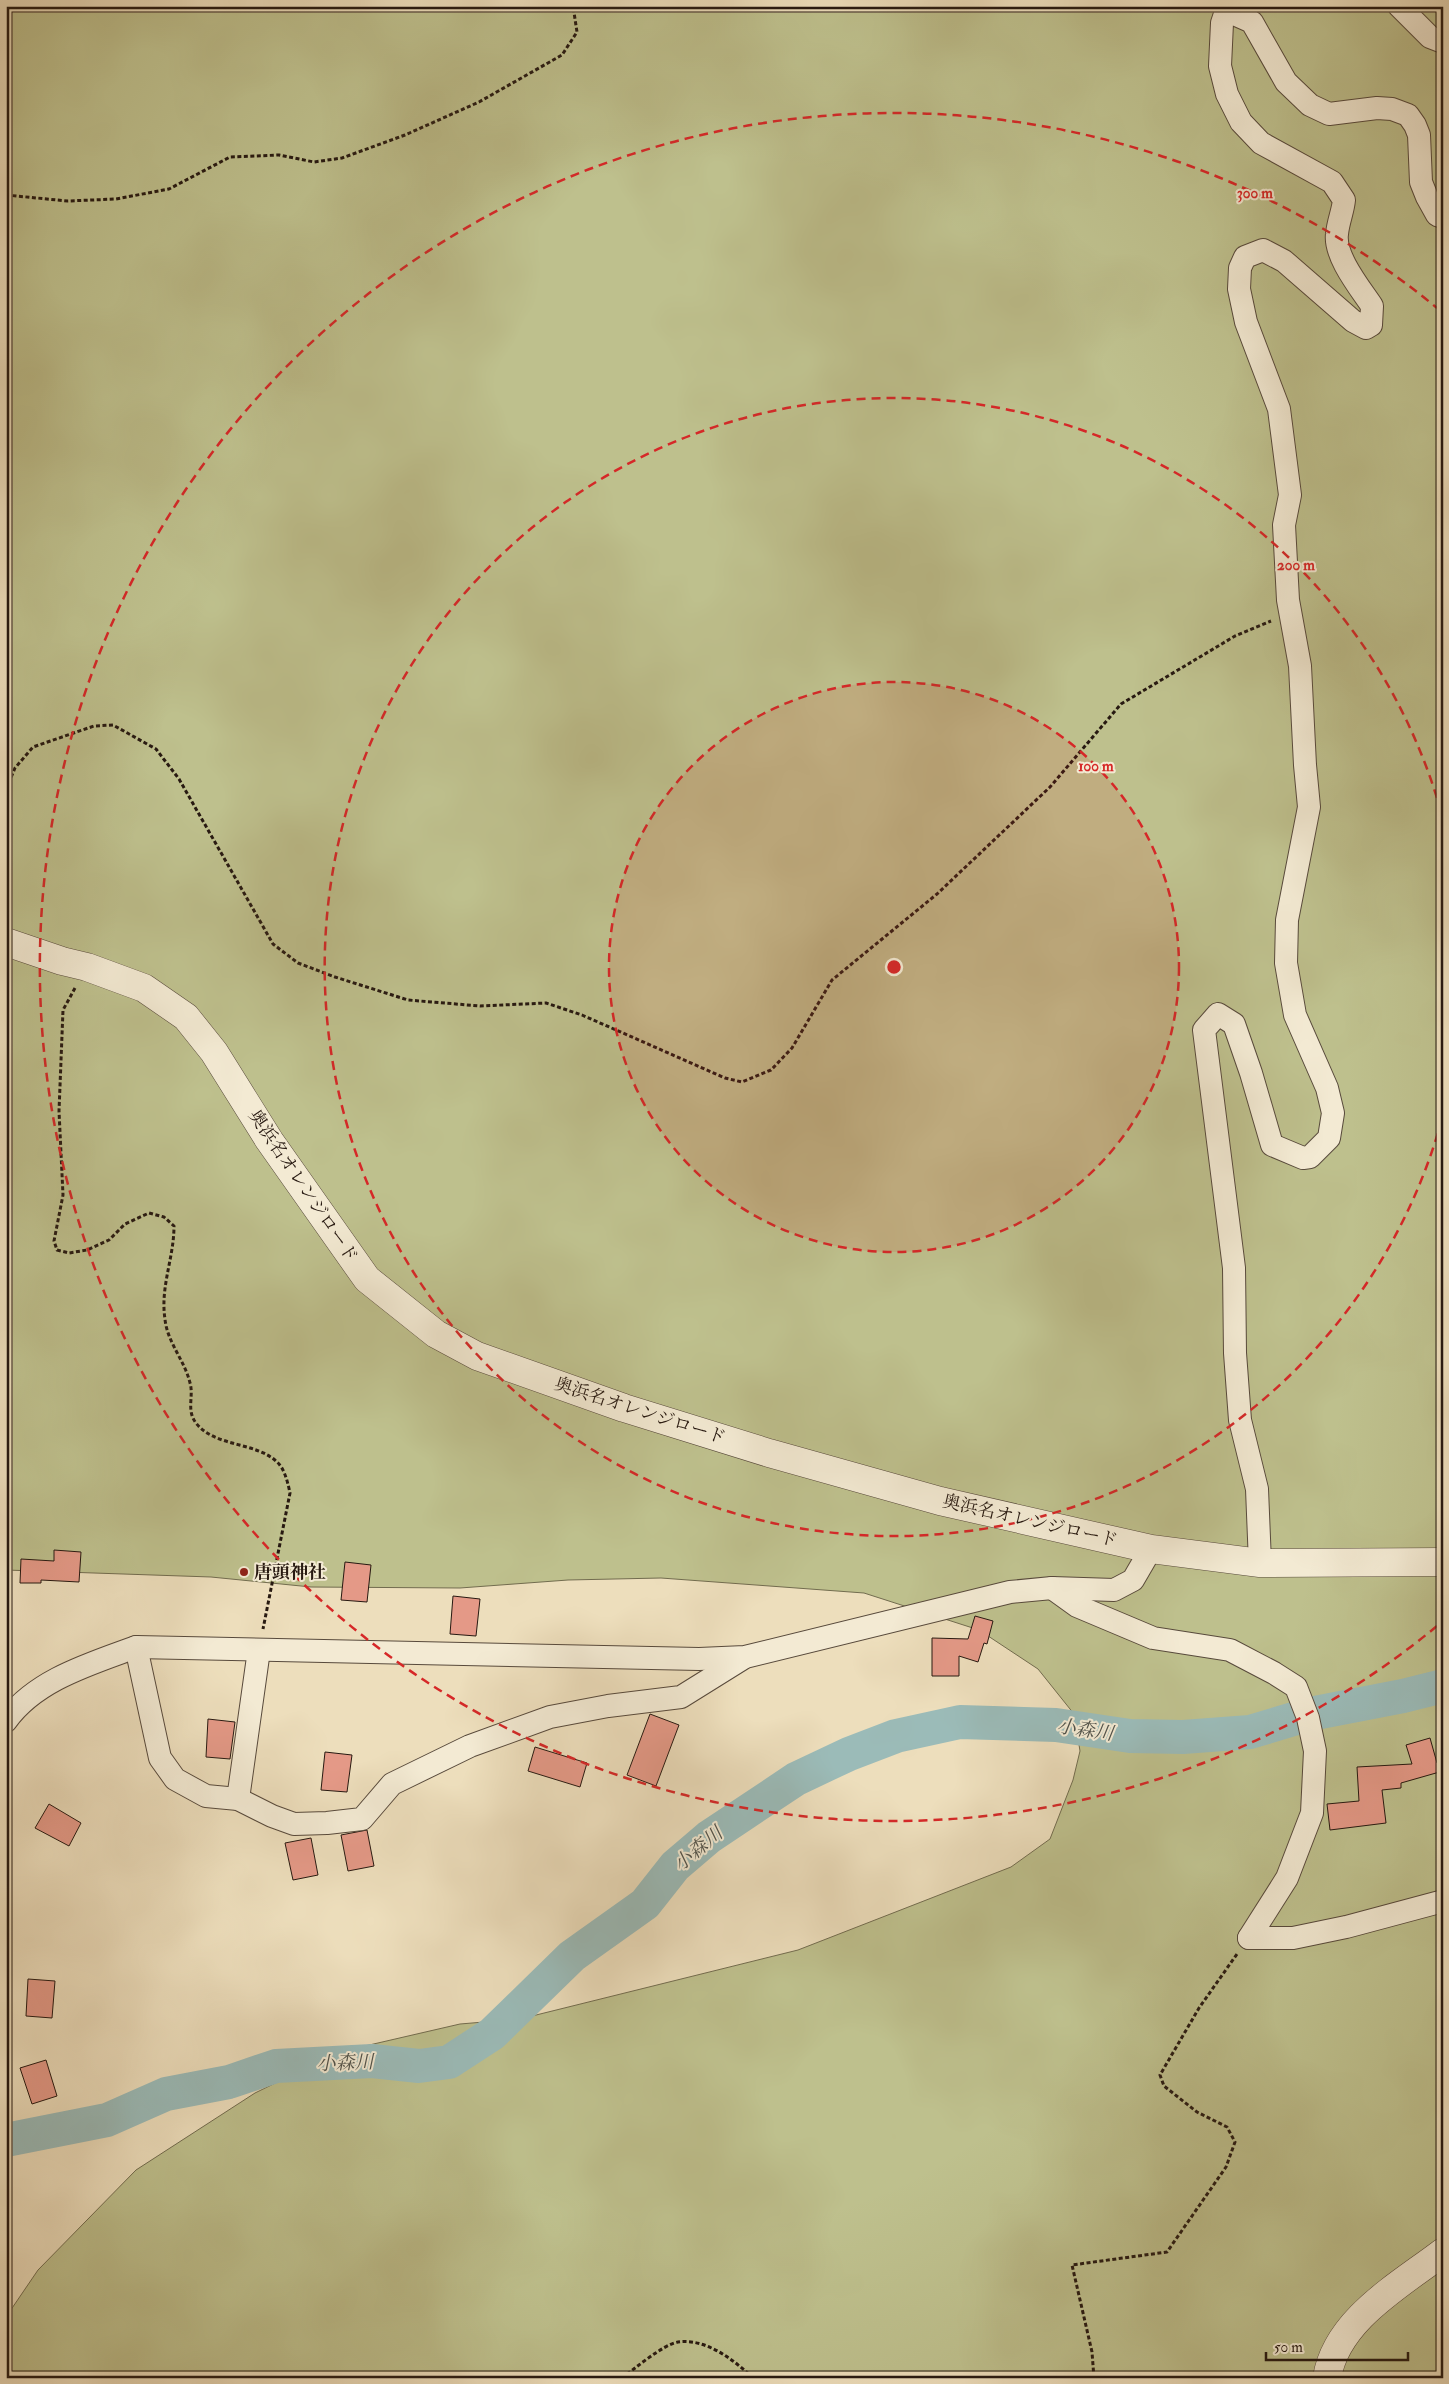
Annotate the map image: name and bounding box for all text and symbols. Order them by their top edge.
text: 300 m [1237,184,1273,203]
text: 200 m [1277,556,1315,575]
text: 100 m [1078,757,1114,776]
centre of rings [885,958,903,976]
street label: 奥浜名オレンジロード [243,1105,363,1267]
street label: 奥浜名オレンジロード [551,1372,729,1450]
street label: 奥浜名オレンジロード [940,1490,1120,1552]
place label: 唐頭神社 [254,1561,326,1584]
marker: 唐頭神社 [238,1566,250,1578]
water label: 小森川 [1055,1714,1117,1746]
water label: 小森川 [668,1820,729,1877]
water label: 小森川 [316,2050,376,2076]
scale bar [1266,2329,1409,2361]
text: 50 m [1274,2338,1303,2357]

